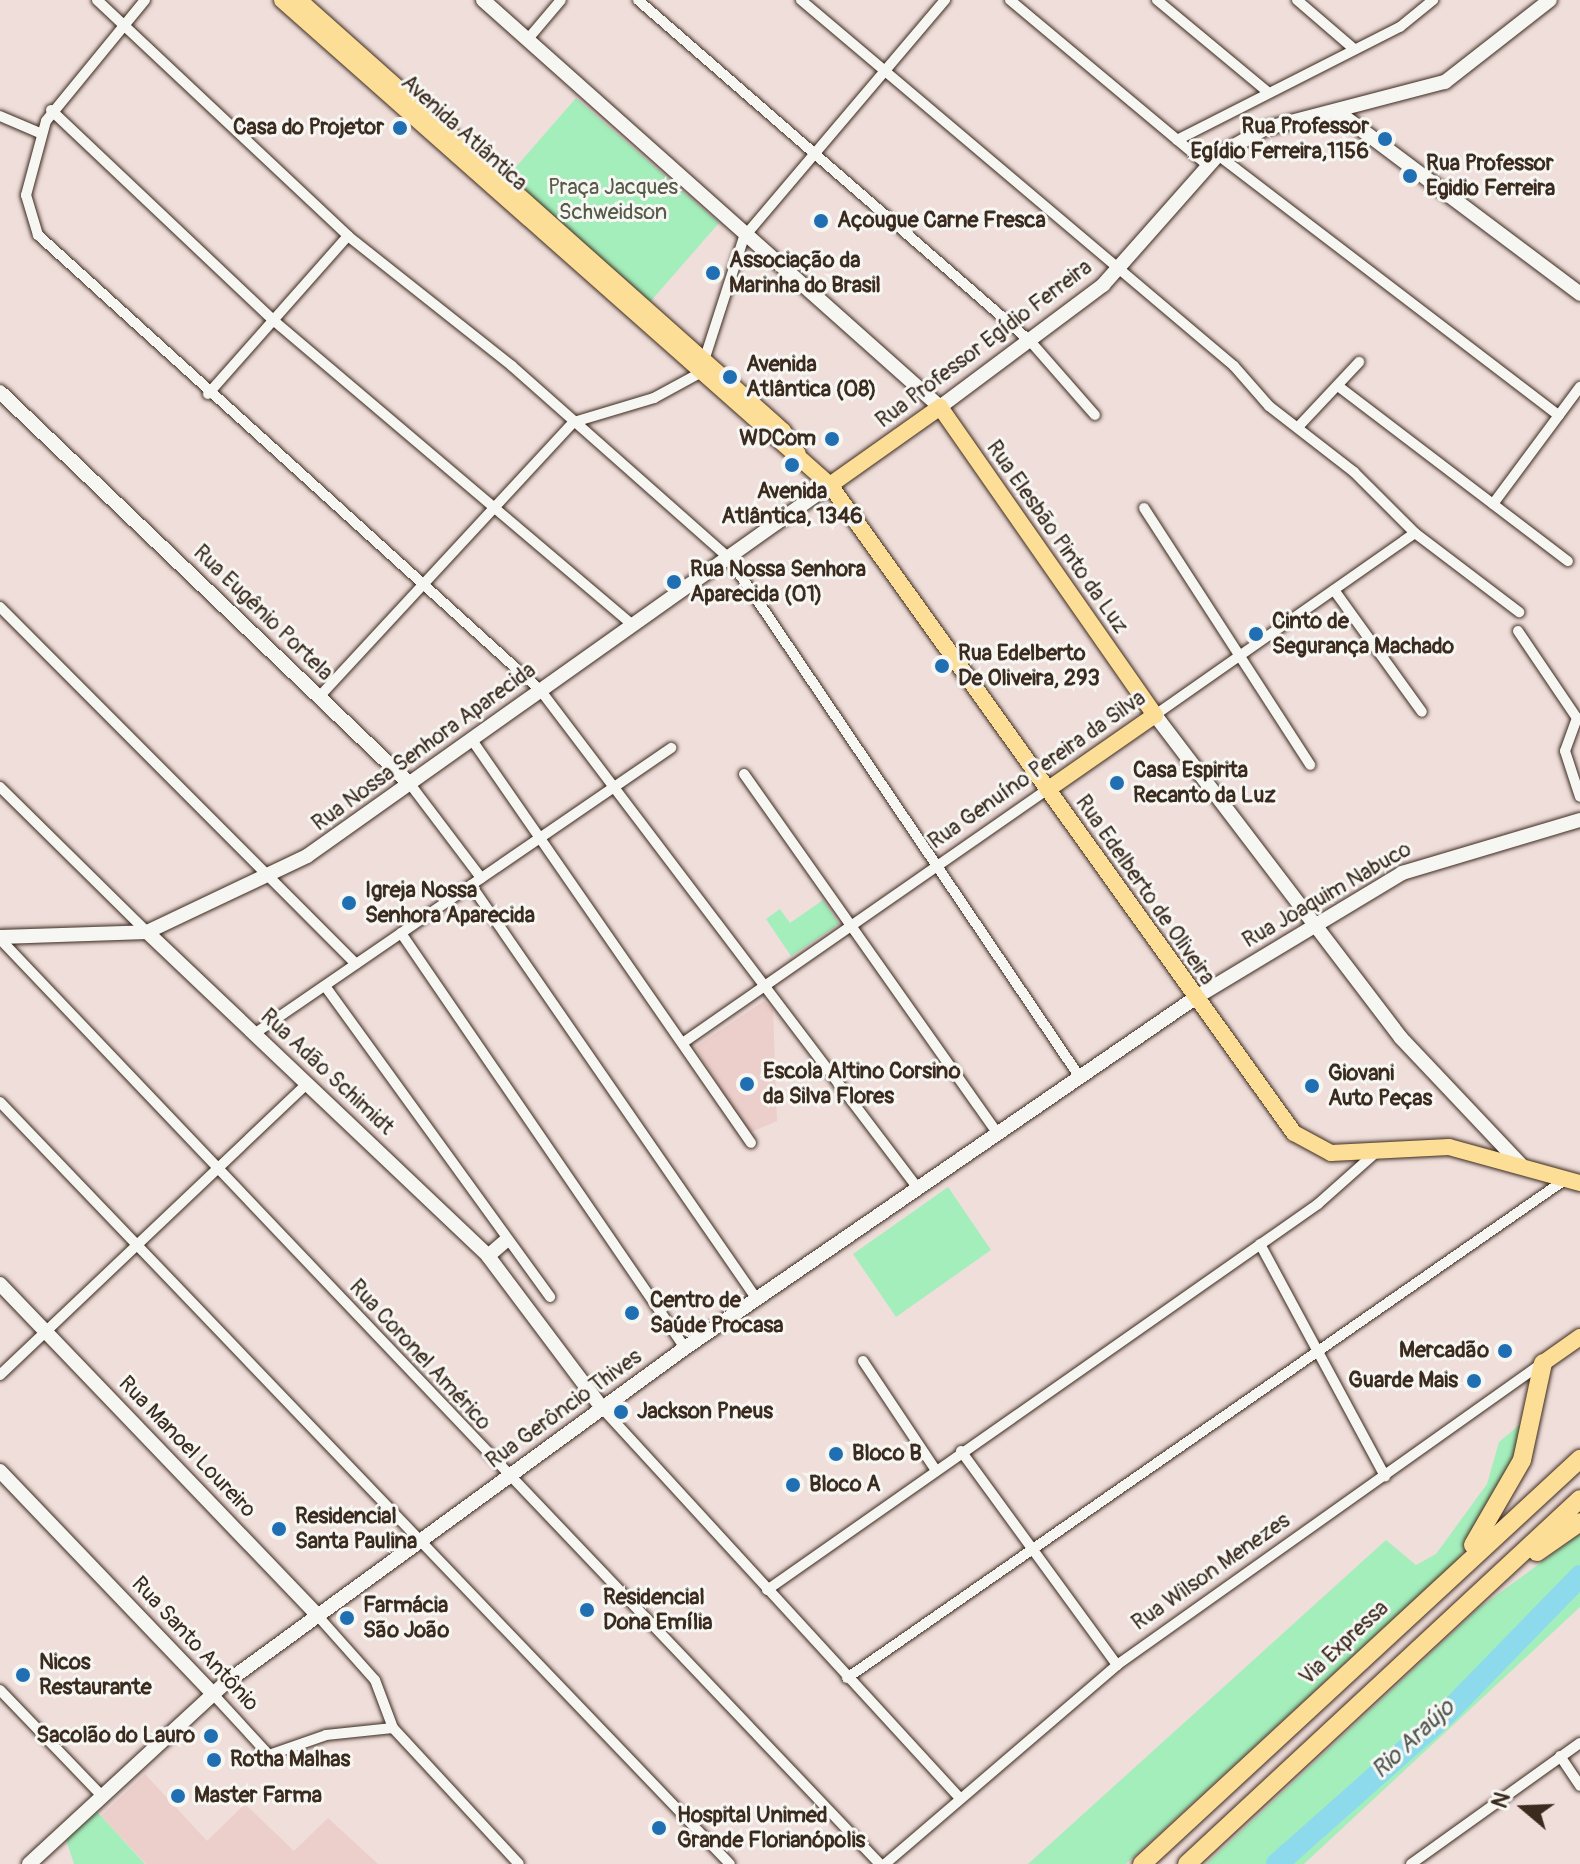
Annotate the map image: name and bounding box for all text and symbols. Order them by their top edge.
street label: Avenida Atlântica [396,70,532,196]
place label: Rua Professor Egídio Ferreira,1156 [1190,113,1369,164]
place label: Casa do Projetor [233,115,384,141]
marker: Casa do Projetor [391,119,409,137]
marker: Rua Professor Egídio Ferreira,1156 [1376,130,1394,148]
place label: Rua Professor Egidio Ferreira [1426,150,1555,202]
marker: Rua Professor Egidio Ferreira [1401,167,1419,185]
park label: Praça Jacques Schweidson [548,174,678,226]
place label: Açougue Carne Fresca [837,208,1046,234]
marker: Açougue Carne Fresca [812,212,830,230]
place label: Associação da Marinha do Brasil [729,247,881,298]
street label: Rua Professor Egídio Ferreira [871,254,1097,434]
marker: Associação da Marinha do Brasil [704,264,722,282]
place label: Avenida Atlântica (08) [746,351,877,402]
marker: Avenida Atlântica (08) [721,368,739,386]
place label: WDCom [739,426,816,452]
marker: WDCom [823,430,841,448]
street label: Rua Elesbão Pinto da Luz [980,436,1134,638]
marker: Avenida Atlântica, 1346 [783,456,801,474]
place label: Avenida Atlântica, 1346 [721,478,863,530]
street label: Rua Eugênio Portela [188,540,338,686]
place label: Rua Nossa Senhora Aparecida (01) [690,556,866,608]
marker: Rua Nossa Senhora Aparecida (01) [665,573,683,591]
place label: Cinto de Segurança Machado [1272,608,1454,660]
marker: Cinto de Segurança Machado [1247,625,1265,643]
place label: Rua Edelberto De Oliveira, 293 [958,640,1100,692]
street label: Rua Nossa Senhora Aparecida [307,657,541,837]
marker: Rua Edelberto De Oliveira, 293 [933,657,951,675]
street label: Rua Genuíno Pereira da Silva [923,685,1151,855]
place label: Casa Espirita Recanto da Luz [1133,757,1276,808]
marker: Casa Espirita Recanto da Luz [1108,774,1126,792]
street label: Rua Edelberto de Oliveira [1070,790,1220,990]
street label: Rua Joaquim Nabuco [1238,836,1416,954]
place label: Igreja Nossa Senhora Aparecida [365,877,535,928]
marker: Igreja Nossa Senhora Aparecida [340,894,358,912]
street label: Rua Adão Schimidt [255,1003,399,1141]
place label: Escola Altino Corsino da Silva Flores [763,1058,961,1110]
place label: Giovani Auto Peças [1328,1060,1432,1112]
marker: Escola Altino Corsino da Silva Flores [738,1075,756,1093]
marker: Giovani Auto Peças [1303,1077,1321,1095]
street label: Rua Coronel Américo [343,1274,497,1436]
place label: Centro de Saúde Procasa [650,1287,783,1338]
marker: Centro de Saúde Procasa [621,1302,643,1324]
place label: Mercadão [1399,1338,1489,1364]
marker: Mercadão [1496,1342,1514,1360]
street label: Rua Gerôncio Thives [481,1344,647,1474]
place label: Guarde Mais [1348,1368,1458,1394]
street label: Rua Manoel Loureiro [113,1371,261,1523]
marker: Guarde Mais [1465,1372,1483,1390]
place label: Jackson Pneus [637,1399,773,1425]
marker: Jackson Pneus [612,1403,630,1421]
place label: Bloco B [852,1441,922,1467]
marker: Bloco B [827,1445,845,1463]
place label: Bloco A [809,1472,881,1498]
marker: Bloco A [784,1476,802,1494]
place label: Residencial Santa Paulina [295,1503,417,1554]
street label: Rua Wilson Menezes [1127,1508,1295,1636]
marker: Residencial Santa Paulina [270,1520,288,1538]
street label: Rua Santo Antônio [126,1571,264,1717]
place label: Residencial Dona Emília [603,1584,712,1636]
place label: Farmácia São João [363,1592,449,1644]
street label: Via Expressa [1294,1595,1394,1691]
marker: Residencial Dona Emília [578,1601,596,1619]
marker: Farmácia São João [338,1609,356,1627]
place label: Nicos Restaurante [39,1649,152,1700]
marker: Nicos Restaurante [14,1666,32,1684]
water label: Rio Araújo [1366,1694,1460,1784]
place label: Sacolão do Lauro [36,1723,195,1749]
marker: Sacolão do Lauro [202,1727,220,1745]
place label: Rotha Malhas [230,1747,350,1773]
marker: Rotha Malhas [205,1751,223,1769]
north arrow [1484,1768,1564,1848]
place label: Master Farma [194,1783,322,1809]
marker: Master Farma [169,1787,187,1805]
text: N [1486,1789,1517,1812]
place label: Hospital Unimed Grande Florianópolis [677,1802,865,1854]
marker: Hospital Unimed Grande Florianópolis [648,1817,670,1839]

